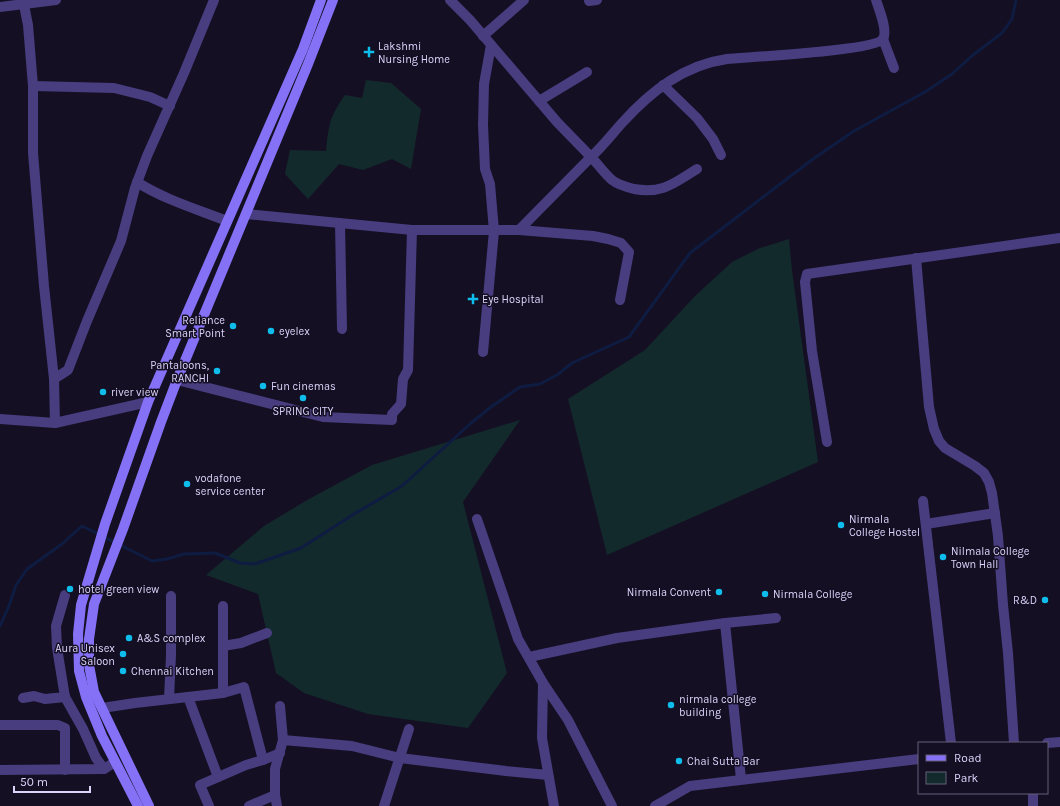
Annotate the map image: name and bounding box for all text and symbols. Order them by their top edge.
place label: Lakshmi Nursing Home [378,40,450,66]
marker: Lakshmi Nursing Home [363,46,375,58]
marker: Eye Hospital [467,293,479,305]
place label: Eye Hospital [482,293,544,306]
place label: Reliance Smart Point [165,314,225,340]
marker: Reliance Smart Point [228,321,238,331]
place label: eyelex [279,325,310,338]
marker: eyelex [266,326,276,336]
place label: Pantaloons, RANCHI [150,359,209,385]
marker: Pantaloons, RANCHI [212,366,222,376]
place label: Fun cinemas [271,380,336,393]
marker: Fun cinemas [258,381,268,391]
place label: river view [111,386,158,399]
marker: river view [98,387,108,397]
marker: SPRING CITY [298,393,308,403]
place label: SPRING CITY [272,405,334,418]
place label: vodafone service center [195,472,265,498]
marker: vodafone service center [182,479,192,489]
place label: Nirmala College Hostel [849,513,920,539]
marker: Nirmala College Hostel [836,520,846,530]
place label: Nilmala College Town Hall [951,545,1030,571]
marker: Nilmala College Town Hall [938,552,948,562]
place label: hotel green view [78,583,159,596]
marker: hotel green view [65,584,75,594]
place label: Nirmala Convent [627,586,711,599]
marker: Nirmala Convent [714,587,724,597]
place label: Nirmala College [773,588,853,601]
marker: Nirmala College [760,589,770,599]
place label: R&D [1013,594,1037,607]
marker: R&D [1040,595,1050,605]
place label: A&S complex [137,632,206,645]
marker: A&S complex [124,633,134,643]
place label: Aura Unisex Saloon [55,642,115,668]
marker: Aura Unisex Saloon [118,649,128,659]
place label: Chennai Kitchen [131,665,214,678]
marker: Chennai Kitchen [118,666,128,676]
place label: nirmala college building [679,693,757,719]
marker: nirmala college building [666,700,676,710]
legend [918,742,1048,794]
text: Road [954,751,982,765]
place label: Chai Sutta Bar [687,755,759,768]
marker: Chai Sutta Bar [674,756,684,766]
scale bar [14,768,90,794]
text: Park [954,771,979,785]
text: 50 m [20,775,48,789]

